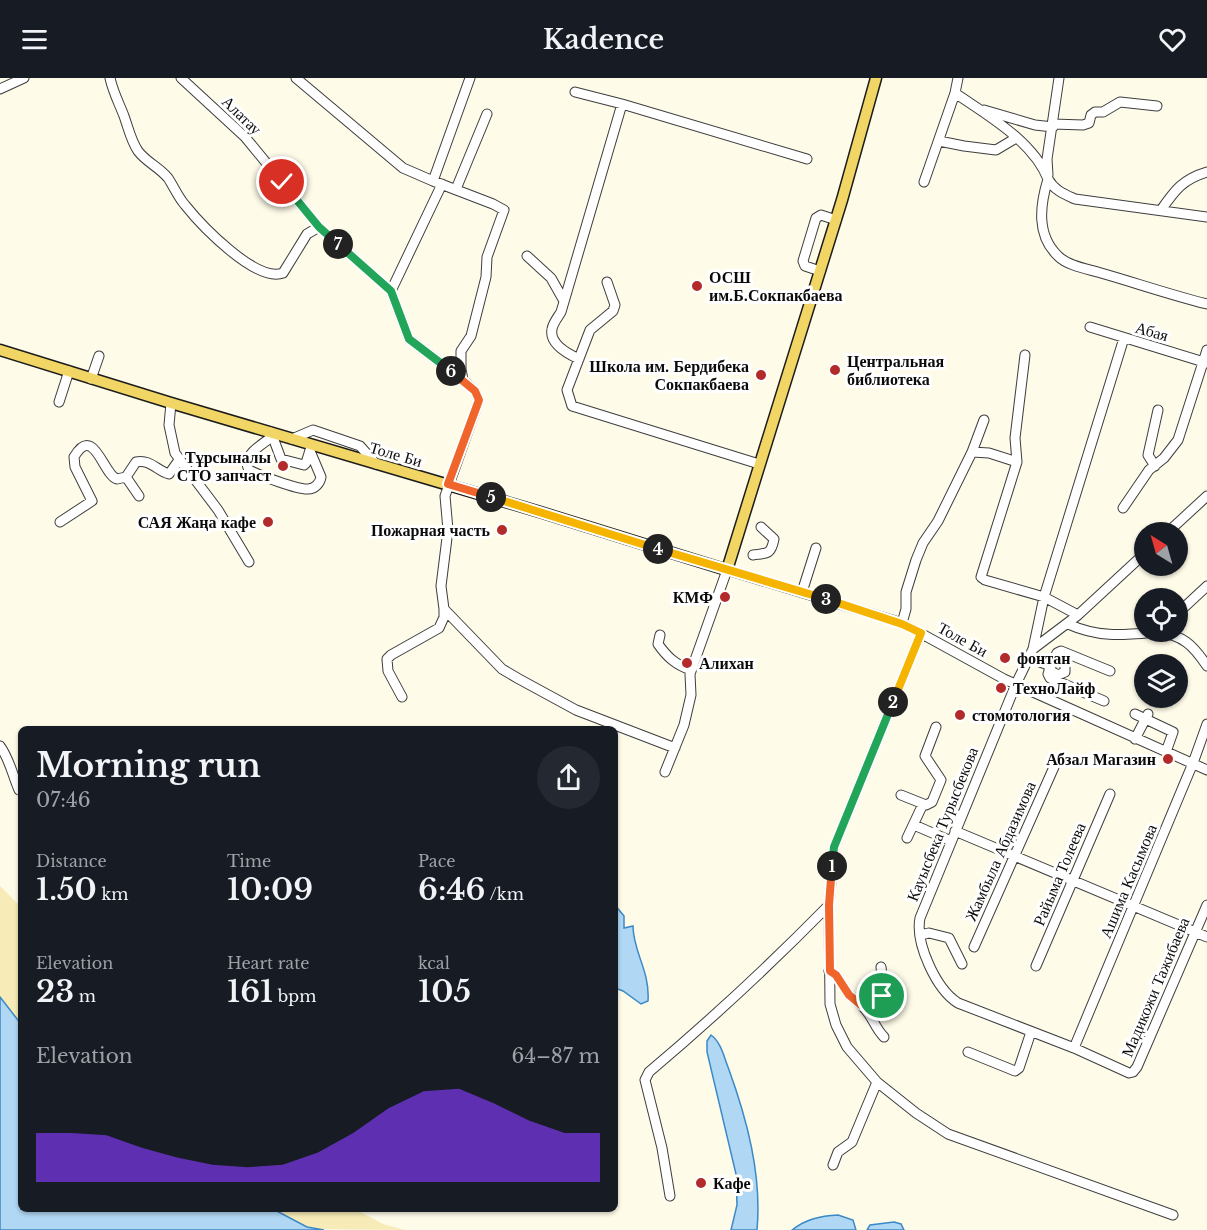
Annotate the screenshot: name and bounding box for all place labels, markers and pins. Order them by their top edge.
pin [256,156,307,207]
pin: 7 [323,229,353,259]
place label: ОСШ им.Б.Сокпакбаева [709,267,843,305]
marker: ОСШ им.Б.Сокпакбаева [690,279,704,293]
place label: Центральная библиотека [847,351,945,389]
pin: 6 [436,356,466,386]
place label: Школа им. Бердибека Сокпакбаева [589,356,749,394]
marker: Центральная библиотека [828,363,842,377]
marker: Школа им. Бердибека Сокпакбаева [754,368,768,382]
place label: Тұрсыналы СТО запчаст [177,447,272,485]
marker: Тұрсыналы СТО запчаст [276,459,290,473]
pin: 5 [476,482,506,512]
place label: САЯ Жаңа кафе [138,512,256,532]
marker: САЯ Жаңа кафе [261,515,275,529]
place label: Пожарная часть [371,520,491,540]
marker: Пожарная часть [495,523,509,537]
pin: 4 [643,534,673,564]
pin: 3 [811,584,841,614]
place label: КМФ [673,587,713,607]
marker: КМФ [718,590,732,604]
place label: фонтан [1017,648,1071,668]
marker: фонтан [998,651,1012,665]
place label: Алихан [699,653,754,673]
marker: Алихан [680,656,694,670]
place label: ТехноЛайф [1013,678,1095,698]
marker: ТехноЛайф [994,681,1008,695]
pin: 2 [878,687,908,717]
place label: стомотология [972,705,1071,725]
marker: стомотология [953,708,967,722]
place label: Абзал Магазин [1046,749,1156,769]
marker: Абзал Магазин [1161,752,1175,766]
pin: 1 [817,851,847,881]
pin [856,970,907,1021]
place label: Кафе [713,1173,751,1193]
marker: Кафе [694,1176,708,1190]

